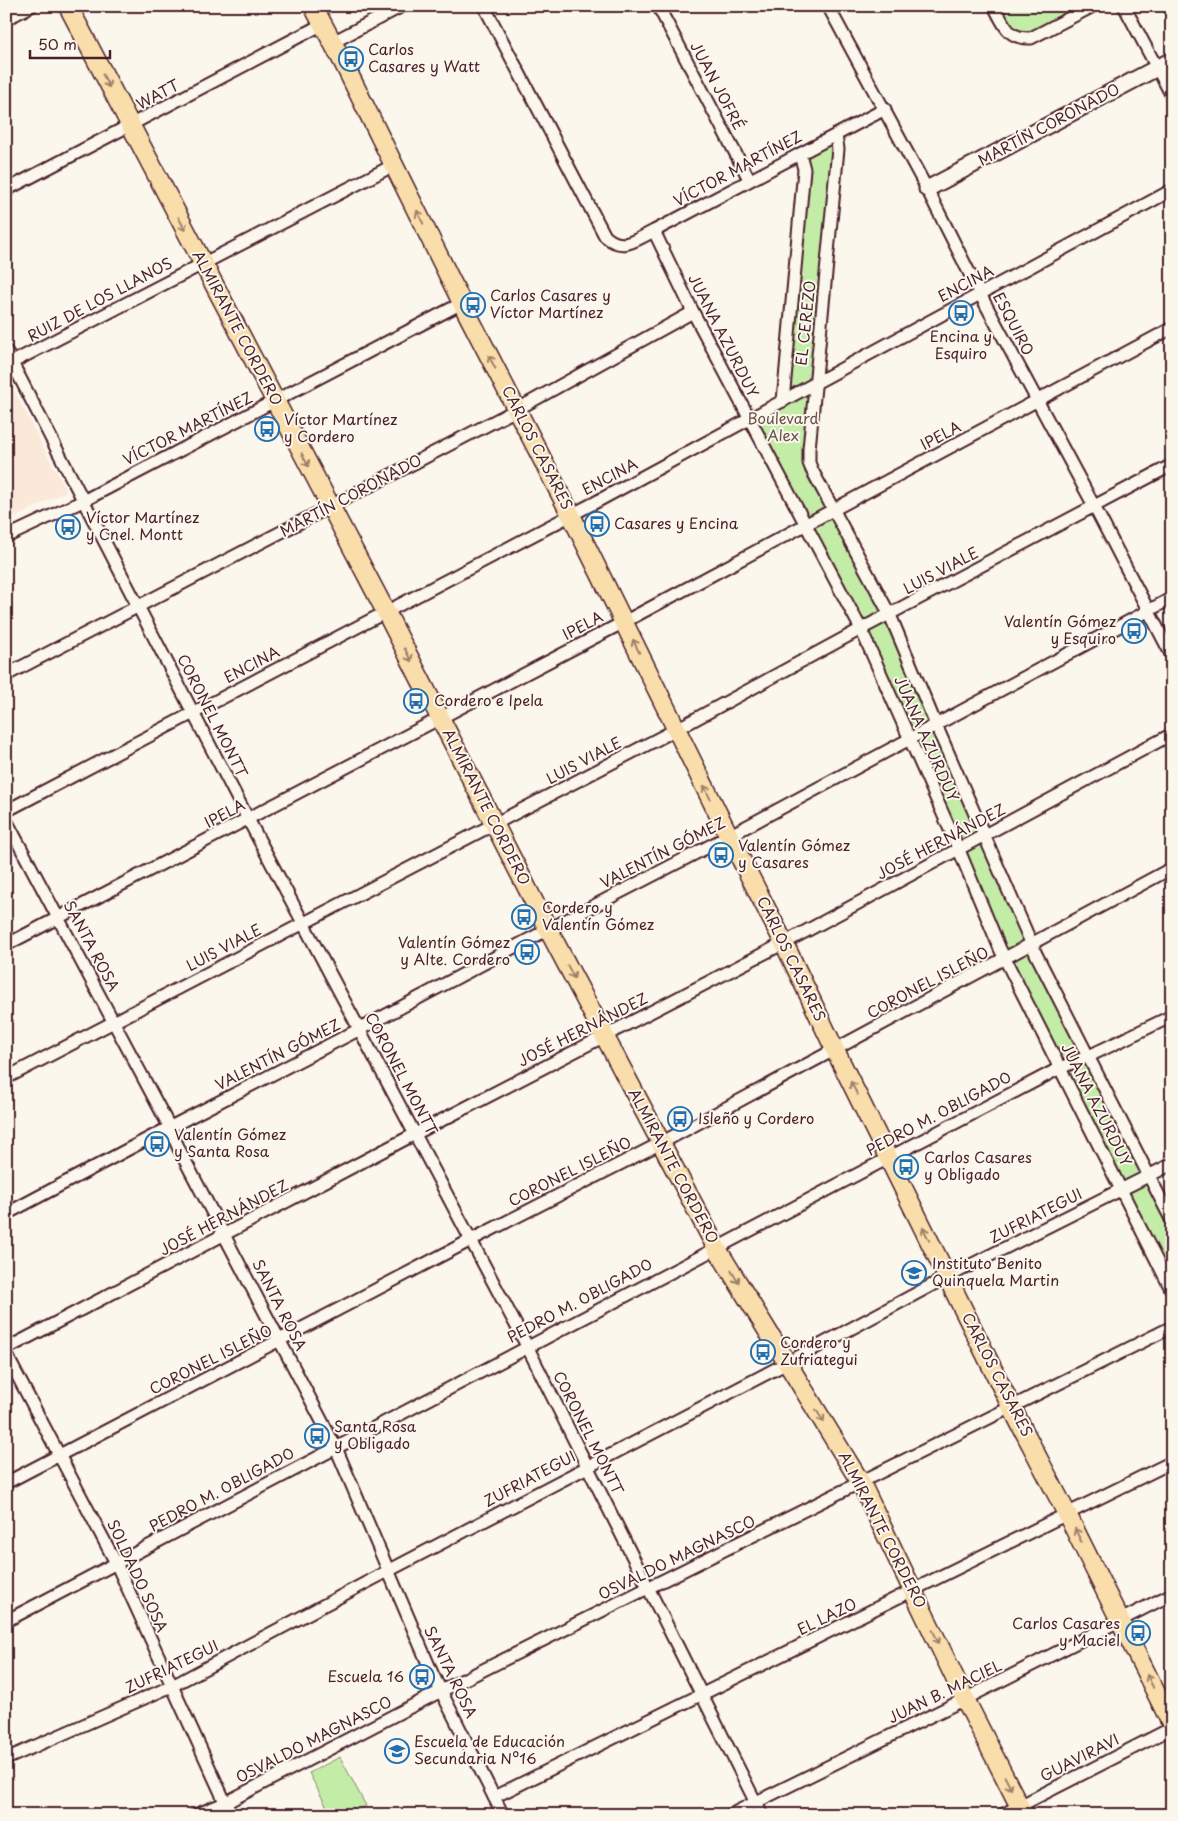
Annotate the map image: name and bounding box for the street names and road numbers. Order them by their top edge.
street label: JUAN JOFRÉ [685,37,751,134]
street label: WATT [132,72,184,115]
street label: MARTÍN CORONADO [973,77,1123,171]
street label: VÍCTOR MARTÍNEZ [669,124,806,211]
street label: ALMIRANTE CORDERO [188,245,289,409]
street label: RUIZ DE LOS LLANOS [23,251,176,347]
street label: ENCINA [933,258,997,307]
street label: JUANA AZURDUY [683,270,766,401]
street label: EL CEREZO [789,279,820,366]
street label: ESQUIRO [988,288,1041,359]
street label: CARLOS CASARES [497,381,580,514]
street label: VÍCTOR MARTÍNEZ [119,385,256,470]
street label: IPELA [916,414,965,455]
street label: MARTÍN CORONADO [275,448,425,542]
street label: ENCINA [577,451,641,500]
street label: LUIS VIALE [899,540,982,599]
street label: IPELA [558,604,607,645]
street label: ENCINA [219,639,283,688]
street label: CORONEL MONTT [172,649,255,782]
street label: JUANA AZURDUY [889,672,966,805]
street label: ALMIRANTE CORDERO [438,724,537,889]
street label: LUIS VIALE [542,730,625,789]
street label: IPELA [200,792,249,833]
street label: JOSÉ HERNÁNDEZ [872,797,1009,884]
street label: VALENTÍN GÓMEZ [596,810,729,893]
street label: CARLOS CASARES [752,892,833,1025]
street label: SANTA ROSA [59,896,126,995]
street label: LUIS VIALE [182,917,265,976]
street label: CORONEL ISLEÑO [862,940,992,1024]
street label: JOSÉ HERNÁNDEZ [513,986,651,1071]
street label: CORONEL MONTT [360,1008,445,1139]
street label: VALENTÍN GÓMEZ [211,1012,344,1095]
street label: JUANA AZURDUY [1056,1039,1139,1170]
street label: PEDRO M. OBLIGADO [862,1065,1015,1161]
street label: ALMIRANTE CORDERO [624,1083,725,1247]
street label: CORONEL ISLEÑO [504,1130,635,1212]
street label: JOSÉ HERNÁNDEZ [155,1173,292,1260]
street label: ZUFRIATEGUI [985,1181,1086,1248]
street label: PEDRO M. OBLIGADO [503,1252,656,1348]
street label: SANTA ROSA [247,1254,313,1354]
street label: CARLOS CASARES [957,1308,1040,1441]
street label: CORONEL ISLEÑO [145,1318,276,1400]
street label: CORONEL MONTT [548,1366,631,1499]
street label: PEDRO M. OBLIGADO [145,1441,298,1537]
street label: ZUFRIATEGUI [479,1444,579,1512]
street label: ALMIRANTE CORDERO [834,1447,933,1612]
street label: OSVALDO MAGNASCO [594,1509,759,1605]
street label: SOLDADO SOSA [102,1515,175,1636]
street label: EL LAZO [793,1591,860,1640]
street label: SANTA ROSA [419,1621,484,1721]
street label: ZUFRIATEGUI [121,1633,222,1698]
street label: JUAN B. MACIEL [884,1653,1005,1728]
street label: OSVALDO MAGNASCO [231,1689,395,1788]
street label: GUAVIRAVI [1036,1727,1123,1787]

